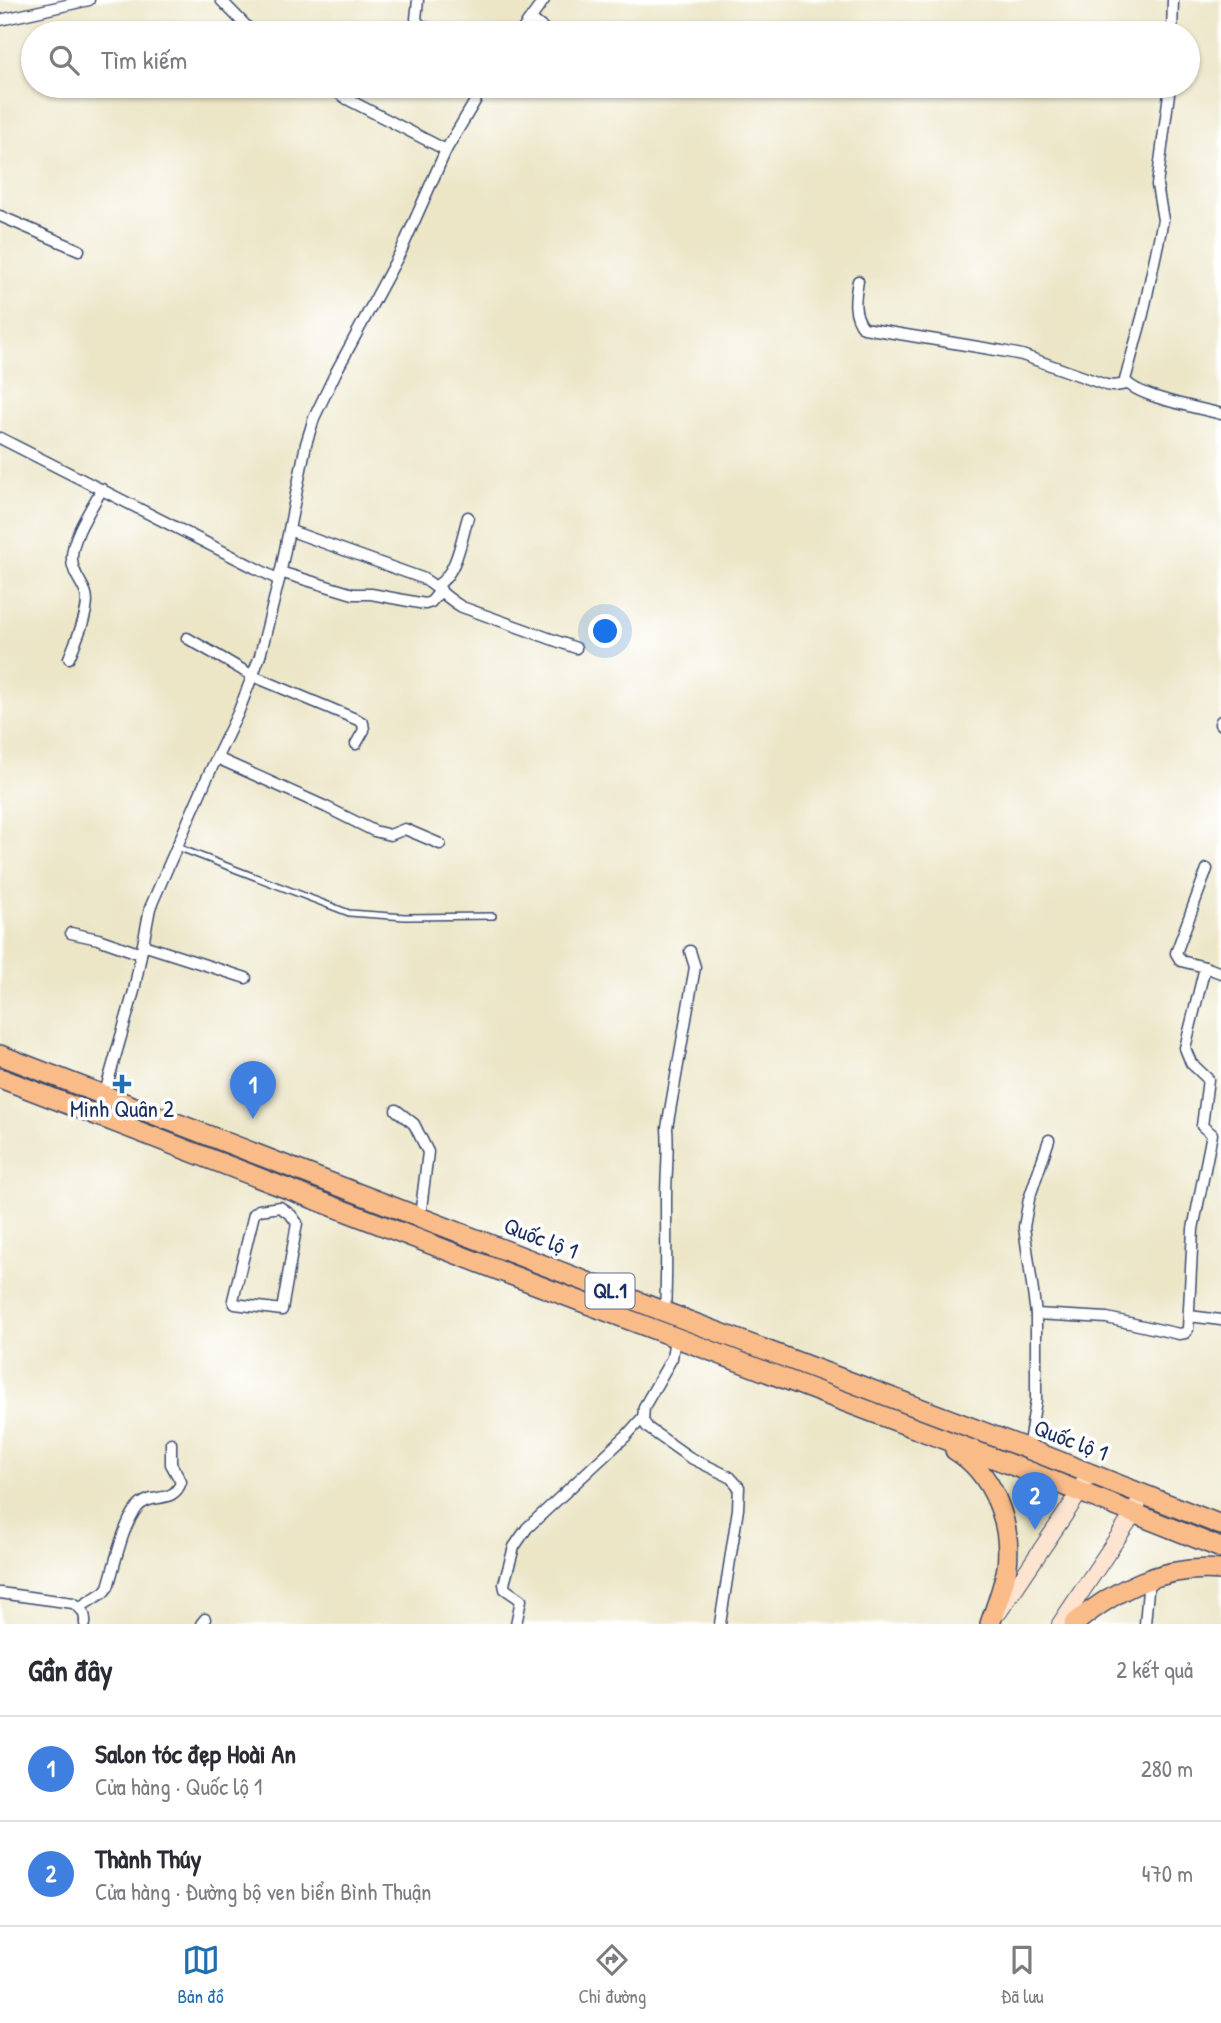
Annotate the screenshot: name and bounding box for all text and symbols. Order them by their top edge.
search box [21,21,1200,98]
icon: search [45,41,83,79]
text: Tìm kiếm [101,42,187,77]
your location [588,614,622,648]
pin: 1 [230,1061,276,1119]
marker: Minh Quân 2 [114,1076,130,1092]
place label: Minh Quân 2 [70,1093,174,1124]
street label: Quốc lộ 1 [500,1209,583,1266]
road number: QL.1 [586,1274,634,1308]
street label: Quốc lộ 1 [1030,1411,1113,1468]
pin: 2 [1012,1472,1058,1530]
text: Gần đây [28,1650,113,1690]
text: 2 kết quả [1116,1654,1193,1685]
text: Salon tóc đẹp Hoài An [95,1736,296,1771]
text: 1 [47,1753,55,1784]
text: 280 m [1141,1753,1193,1784]
text: Cửa hàng · Quốc lộ 1 [95,1771,262,1802]
text: Thành Thúy [95,1841,201,1876]
text: 2 [46,1858,56,1889]
text: 470 m [1142,1858,1193,1889]
text: Cửa hàng · Đường bộ ven biển Bình Thuận [95,1876,431,1907]
tab: Bản đồ [177,1941,224,2009]
tab: Chỉ đường [578,1941,646,2009]
tab: Đã lưu [1001,1941,1044,2009]

